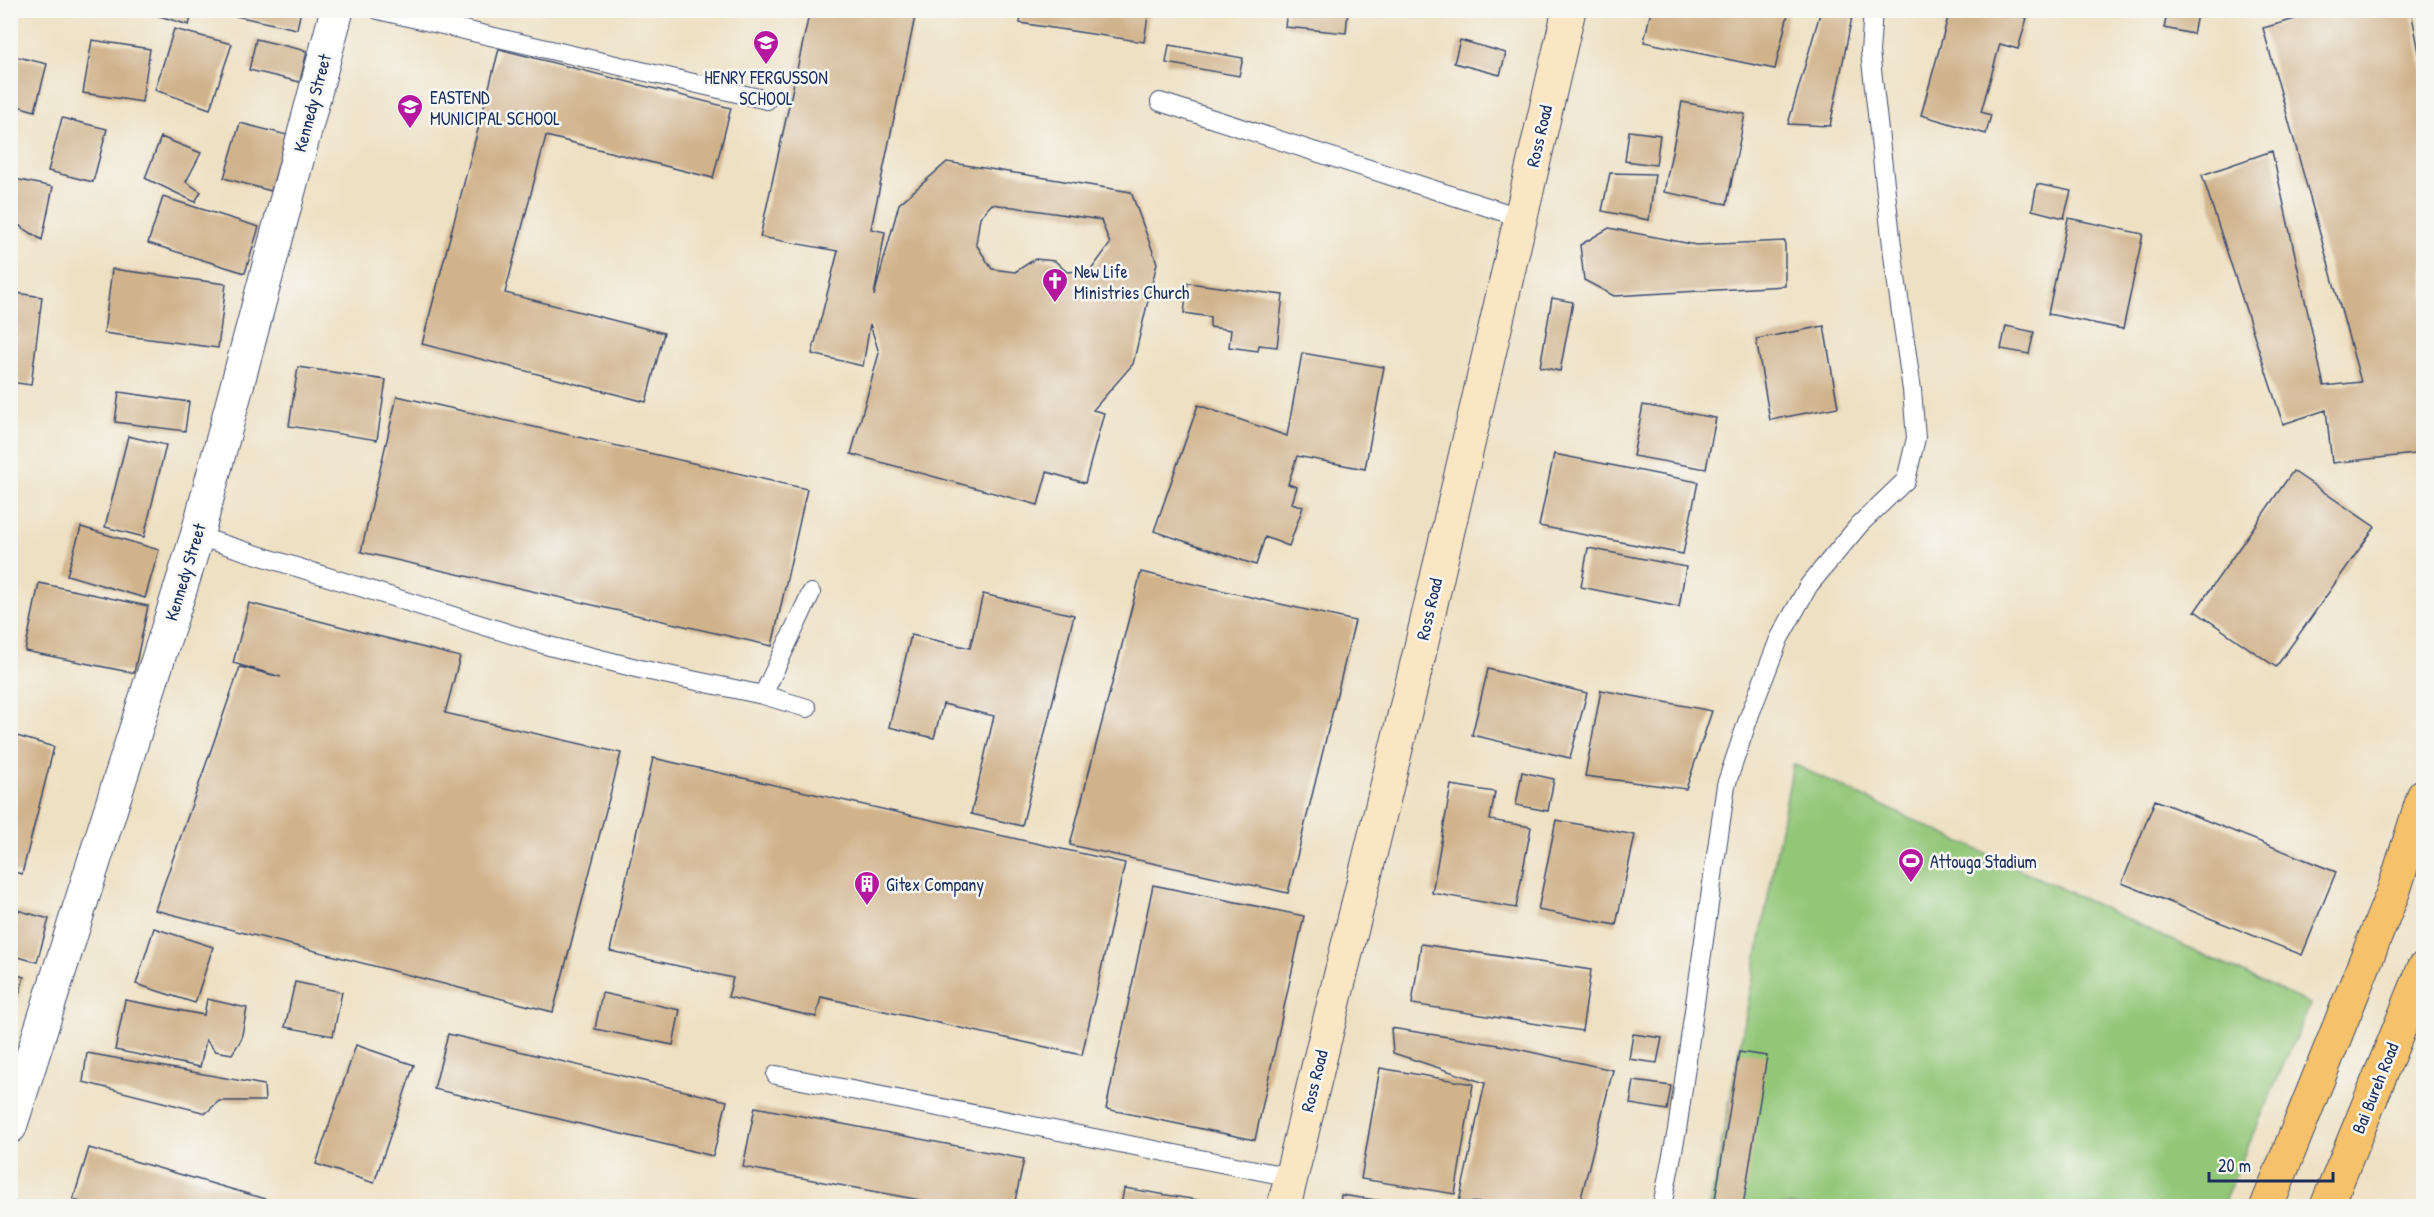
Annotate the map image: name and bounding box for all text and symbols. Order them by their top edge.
school or university icon: HENRY FERGUSSON SCHOOL [751,28,781,66]
street label: Kennedy Street [287,50,337,155]
place label: HENRY FERGUSSON SCHOOL [704,65,828,111]
place label: EASTEND MUNICIPAL SCHOOL [430,85,560,131]
school or university icon: EASTEND MUNICIPAL SCHOOL [395,92,425,130]
street label: Ross Road [1520,103,1558,169]
place label: New Life Ministries Church [1074,259,1190,305]
church icon: New Life Ministries Church [1040,266,1070,304]
street label: Kennedy Street [158,519,212,624]
street label: Ross Road [1410,576,1448,642]
sports icon: Attouga Stadium [1896,846,1926,884]
place label: Attouga Stadium [1930,849,2037,874]
building icon: Gitex Company [852,869,882,907]
place label: Gitex Company [886,872,984,897]
street label: Bai Bureh Road [2345,1039,2405,1137]
street label: Ross Road [1294,1047,1334,1115]
scale bar [2209,1145,2334,1183]
text: 20 m [2218,1153,2251,1178]

